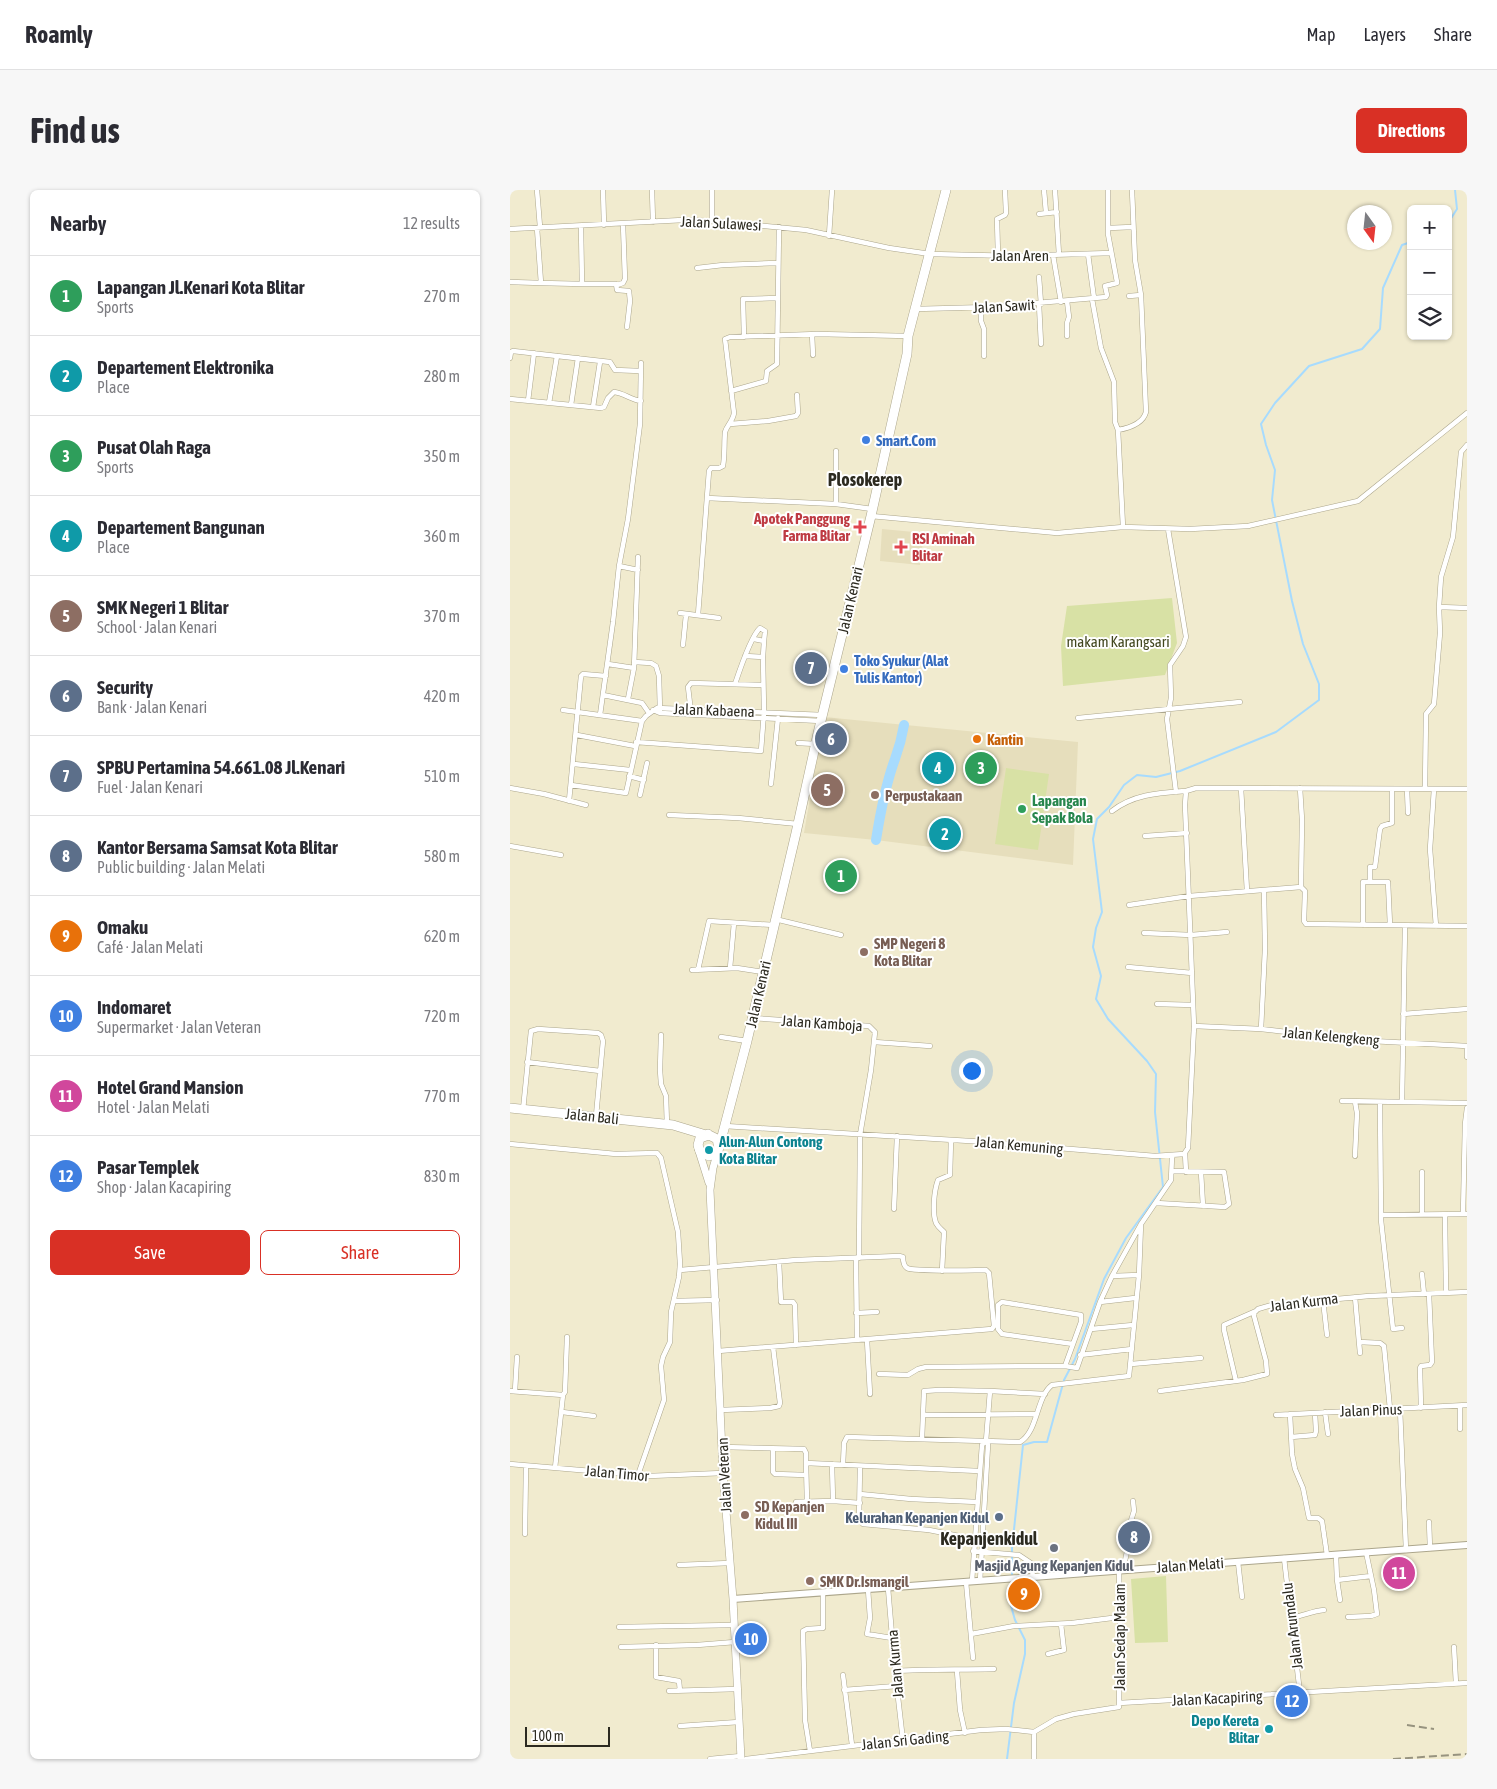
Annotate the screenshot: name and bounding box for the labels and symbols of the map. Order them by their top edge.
north arrow [1347,205,1392,250]
street label: Jalan Sulawesi [680,212,762,234]
street label: Jalan Aren [991,247,1049,264]
street label: Jalan Sawit [973,296,1035,316]
place label: Smart.Com [876,432,936,449]
marker: Smart.Com [860,434,872,446]
district label: Plosokerep [828,469,902,490]
place label: Apotek Panggung Farma Blitar [753,510,851,544]
marker: Apotek Panggung Farma Blitar [854,521,866,533]
place label: RSI Aminah Blitar [912,530,975,564]
marker: RSI Aminah Blitar [894,540,908,554]
street label: Jalan Kenari [834,565,866,635]
park label: makam Karangsari [1066,633,1170,650]
pin: 7 [795,649,827,687]
place label: Toko Syukur (Alat Tulis Kantor) [854,652,949,686]
marker: Toko Syukur (Alat Tulis Kantor) [838,663,850,675]
street label: Jalan Kabaena [673,700,755,720]
pin: 6 [815,720,847,758]
place label: Kantin [987,731,1023,748]
marker: Kantin [971,733,983,745]
pin: 4 [922,749,954,787]
pin: 3 [965,749,997,787]
pin: 5 [811,771,843,809]
place label: Perpustakaan [885,787,962,804]
marker: Perpustakaan [869,789,881,801]
place label: Lapangan Sepak Bola [1032,792,1093,826]
marker: Lapangan Sepak Bola [1016,803,1028,815]
pin: 2 [929,815,961,853]
pin: 1 [825,857,857,895]
place label: SMP Negeri 8 Kota Blitar [874,935,945,969]
marker: SMP Negeri 8 Kota Blitar [858,946,870,958]
street label: Jalan Kenari [742,959,774,1029]
street label: Jalan Kamboja [781,1012,863,1034]
street label: Jalan Kelengkeng [1282,1023,1381,1049]
your location [959,1058,985,1084]
street label: Jalan Bali [564,1105,620,1127]
place label: Alun-Alun Contong Kota Blitar [718,1133,823,1167]
street label: Jalan Kemuning [974,1133,1064,1157]
marker: Alun-Alun Contong Kota Blitar [703,1144,715,1156]
street label: Jalan Kurma [1269,1289,1339,1315]
street label: Jalan Pinus [1340,1400,1402,1420]
street label: Jalan Veteran [714,1437,734,1513]
street label: Jalan Timor [584,1462,650,1484]
place label: SD Kepanjen Kidul III [755,1498,825,1532]
marker: SD Kepanjen Kidul III [739,1509,751,1521]
place label: Kelurahan Kepanjen Kidul [845,1509,990,1526]
marker: Kelurahan Kepanjen Kidul [993,1511,1005,1523]
pin: 8 [1118,1518,1150,1556]
district label: Kepanjenkidul [940,1528,1038,1549]
marker: Masjid Agung Kepanjen Kidul [1048,1542,1060,1554]
street label: Jalan Melati [1156,1554,1224,1576]
pin: 11 [1383,1554,1415,1592]
place label: Masjid Agung Kepanjen Kidul [974,1557,1135,1574]
place label: SMK Dr.Ismangil [820,1573,910,1590]
marker: SMK Dr.Ismangil [804,1575,816,1587]
pin: 9 [1008,1575,1040,1613]
street label: Jalan Arumdalu [1278,1582,1306,1670]
street label: Jalan Sedap Malam [1111,1583,1128,1691]
pin: 10 [735,1620,767,1658]
street label: Jalan Kurma [884,1629,906,1699]
pin: 12 [1276,1682,1308,1720]
street label: Jalan Kacapiring [1171,1687,1263,1709]
place label: Depo Kereta Blitar [1191,1712,1260,1746]
marker: Depo Kereta Blitar [1263,1723,1275,1735]
scale bar [525,1724,610,1747]
street label: Jalan Sri Gading [861,1727,950,1753]

